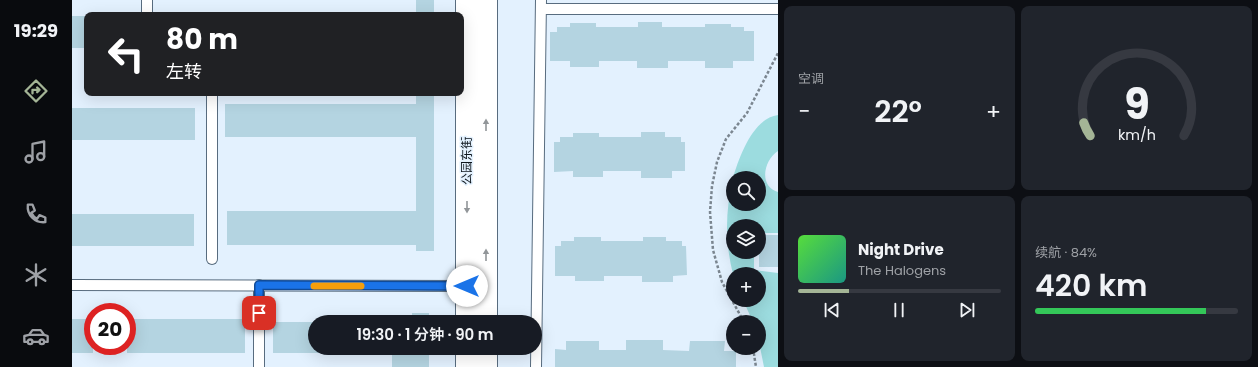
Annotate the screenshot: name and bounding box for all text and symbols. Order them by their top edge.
text: 19:29 [14,18,58,43]
text: 80 m [166,20,238,59]
icon: left [100,28,152,80]
text: 左转 [166,59,202,84]
text: 空调 [798,69,824,88]
text: 9 [1124,75,1149,134]
icon: directions [22,77,50,105]
text: 22° [874,90,922,133]
text: − [798,96,810,127]
text: + [986,96,1001,127]
one-way arrow [483,118,489,131]
text: km/h [1117,124,1156,144]
street label: 公园东街 [458,137,475,185]
icon: music [22,138,50,166]
map controls [726,171,766,355]
button: search [726,171,766,211]
icon: phone [22,200,50,228]
one-way arrow [464,201,470,214]
button: layers [726,219,766,259]
text: Night Drive [858,239,944,260]
text: 续航 · 84% [1035,243,1097,262]
one-way arrow [483,248,489,261]
icon: climate [22,261,50,289]
text: The Halogens [858,261,946,280]
text: 420 km [1035,264,1148,307]
position arrow [446,265,488,307]
button: + [726,267,766,307]
pin [242,296,276,330]
icon: previous [821,299,843,321]
icon: pause [888,299,910,321]
icon: next [956,299,978,321]
icon: arrive [248,302,270,324]
speed limit sign: 20 [84,303,136,355]
button: − [726,315,766,355]
icon: car [22,322,50,350]
text: 19:30 · 1 分钟 · 90 m [356,324,494,345]

